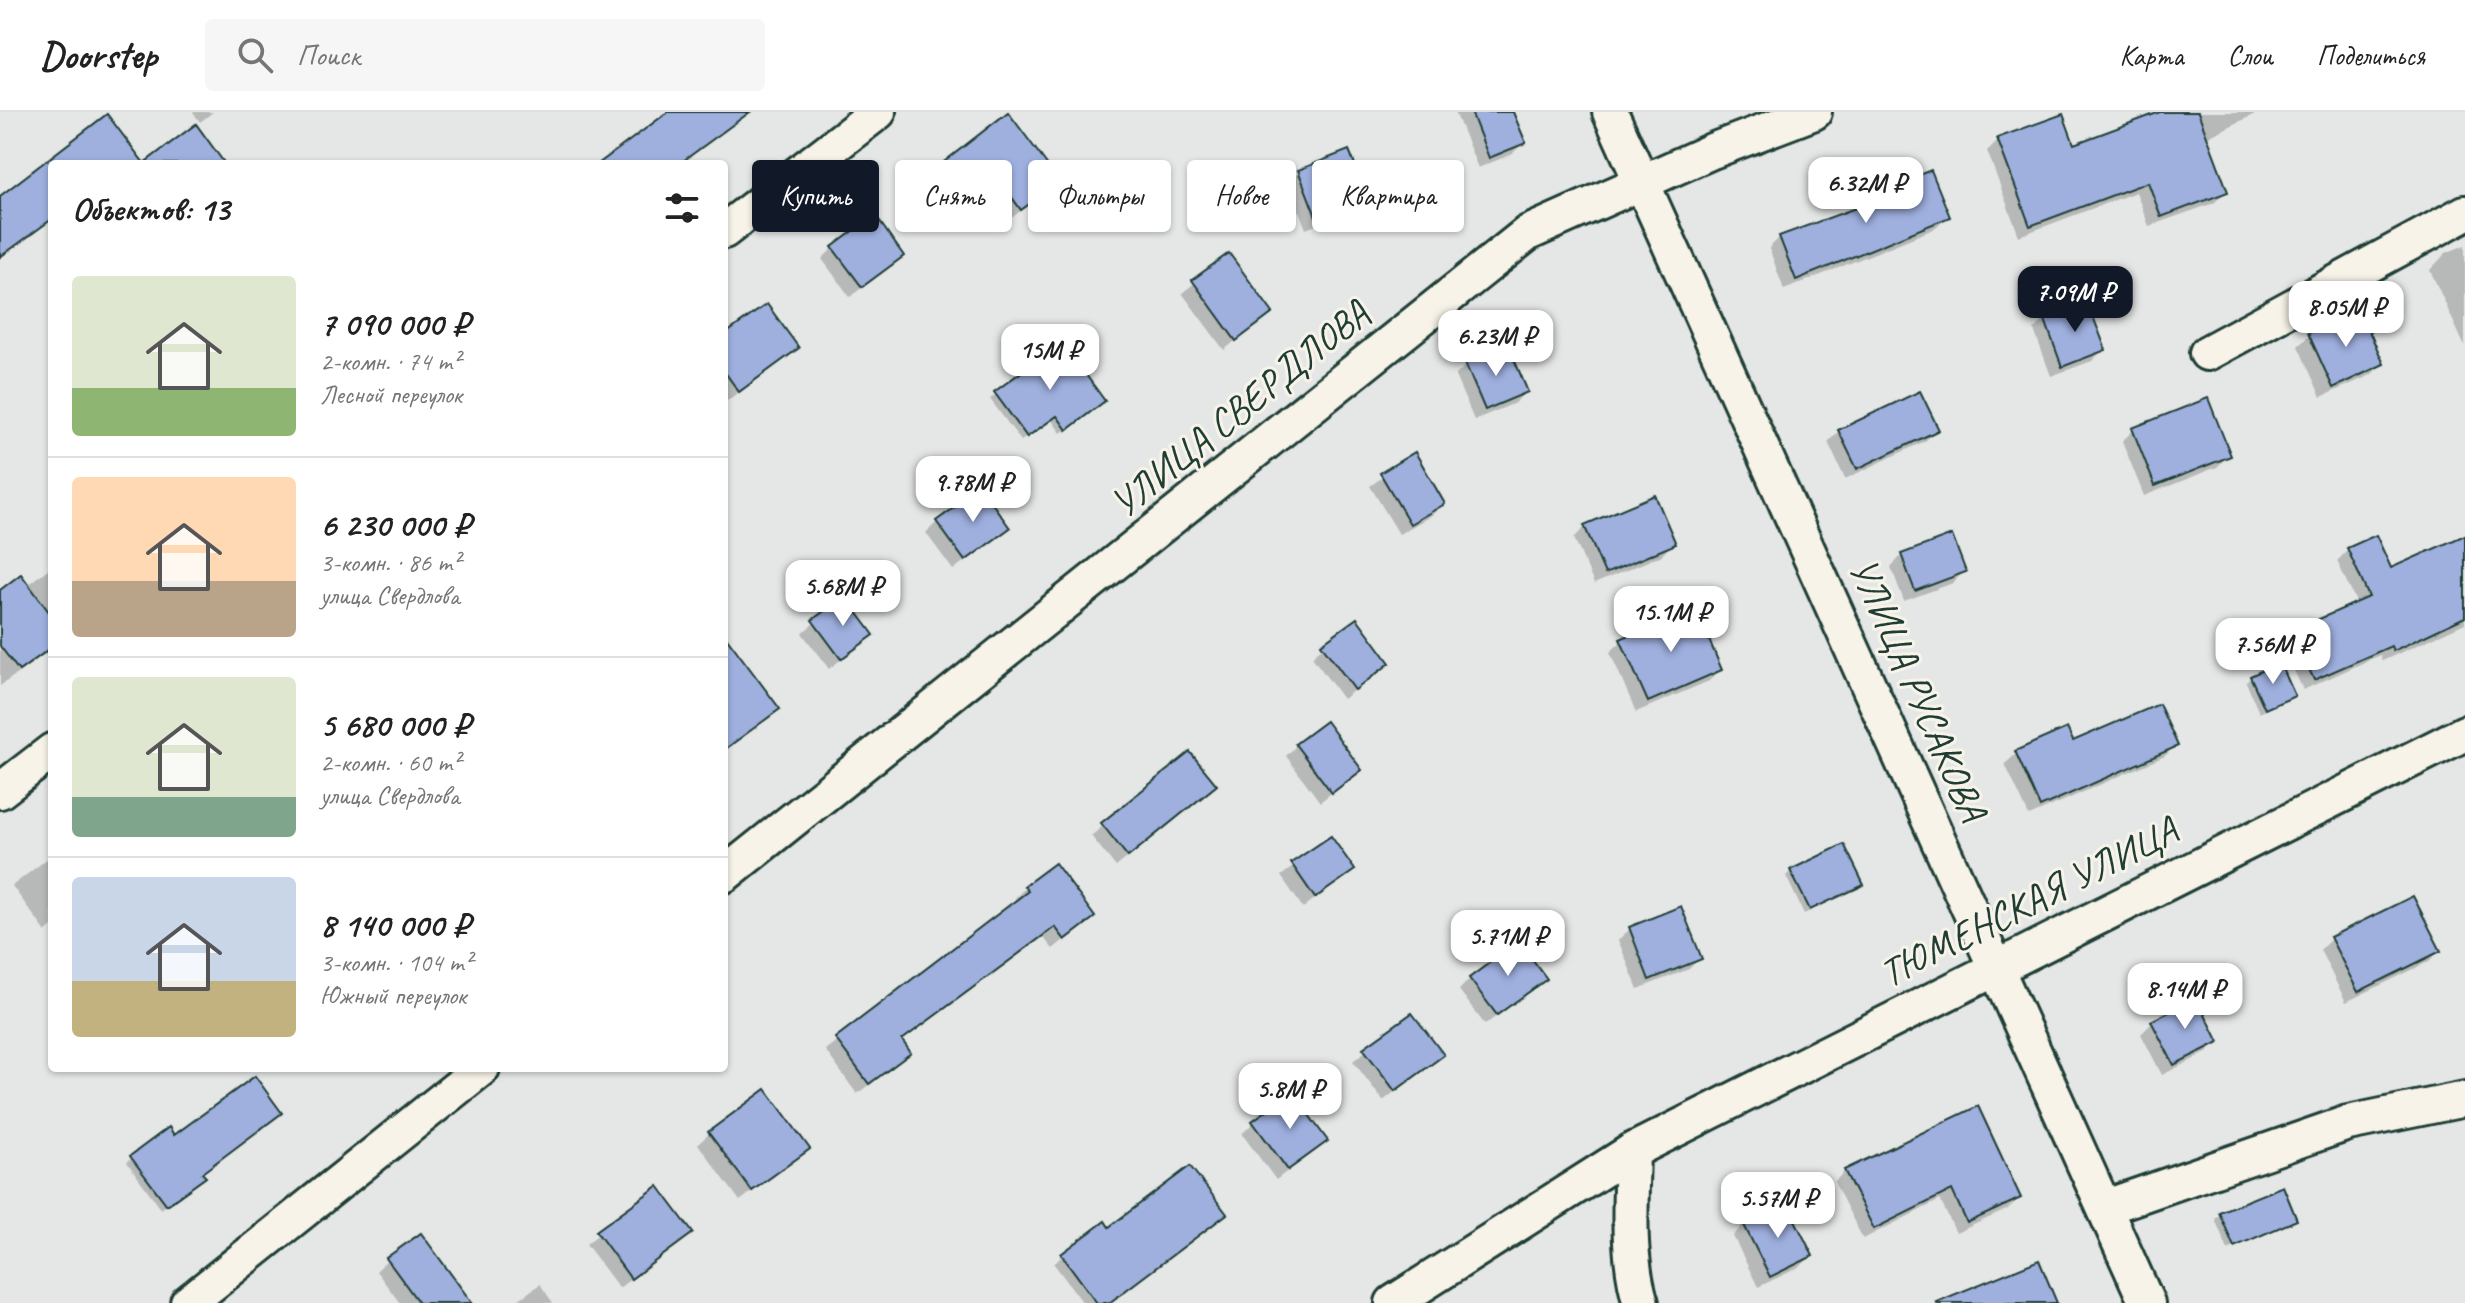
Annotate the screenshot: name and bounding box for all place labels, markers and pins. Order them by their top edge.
pin: 6.32M ₽ [1792,157,1940,225]
pin: 7.09M ₽ [2001,266,2149,334]
pin: 8.05M ₽ [2272,281,2420,349]
pin: 6.23M ₽ [1422,310,1570,378]
pin: 15M ₽ [994,324,1106,392]
pin: 9.78M ₽ [899,456,1047,524]
pin: 5.68M ₽ [769,560,917,628]
pin: 15.1M ₽ [1597,586,1745,654]
pin: 7.56M ₽ [2199,618,2347,686]
pin: 5.71M ₽ [1434,910,1582,978]
pin: 8.14M ₽ [2111,963,2259,1031]
pin: 5.8M ₽ [1225,1063,1355,1131]
pin: 5.57M ₽ [1704,1172,1852,1240]

